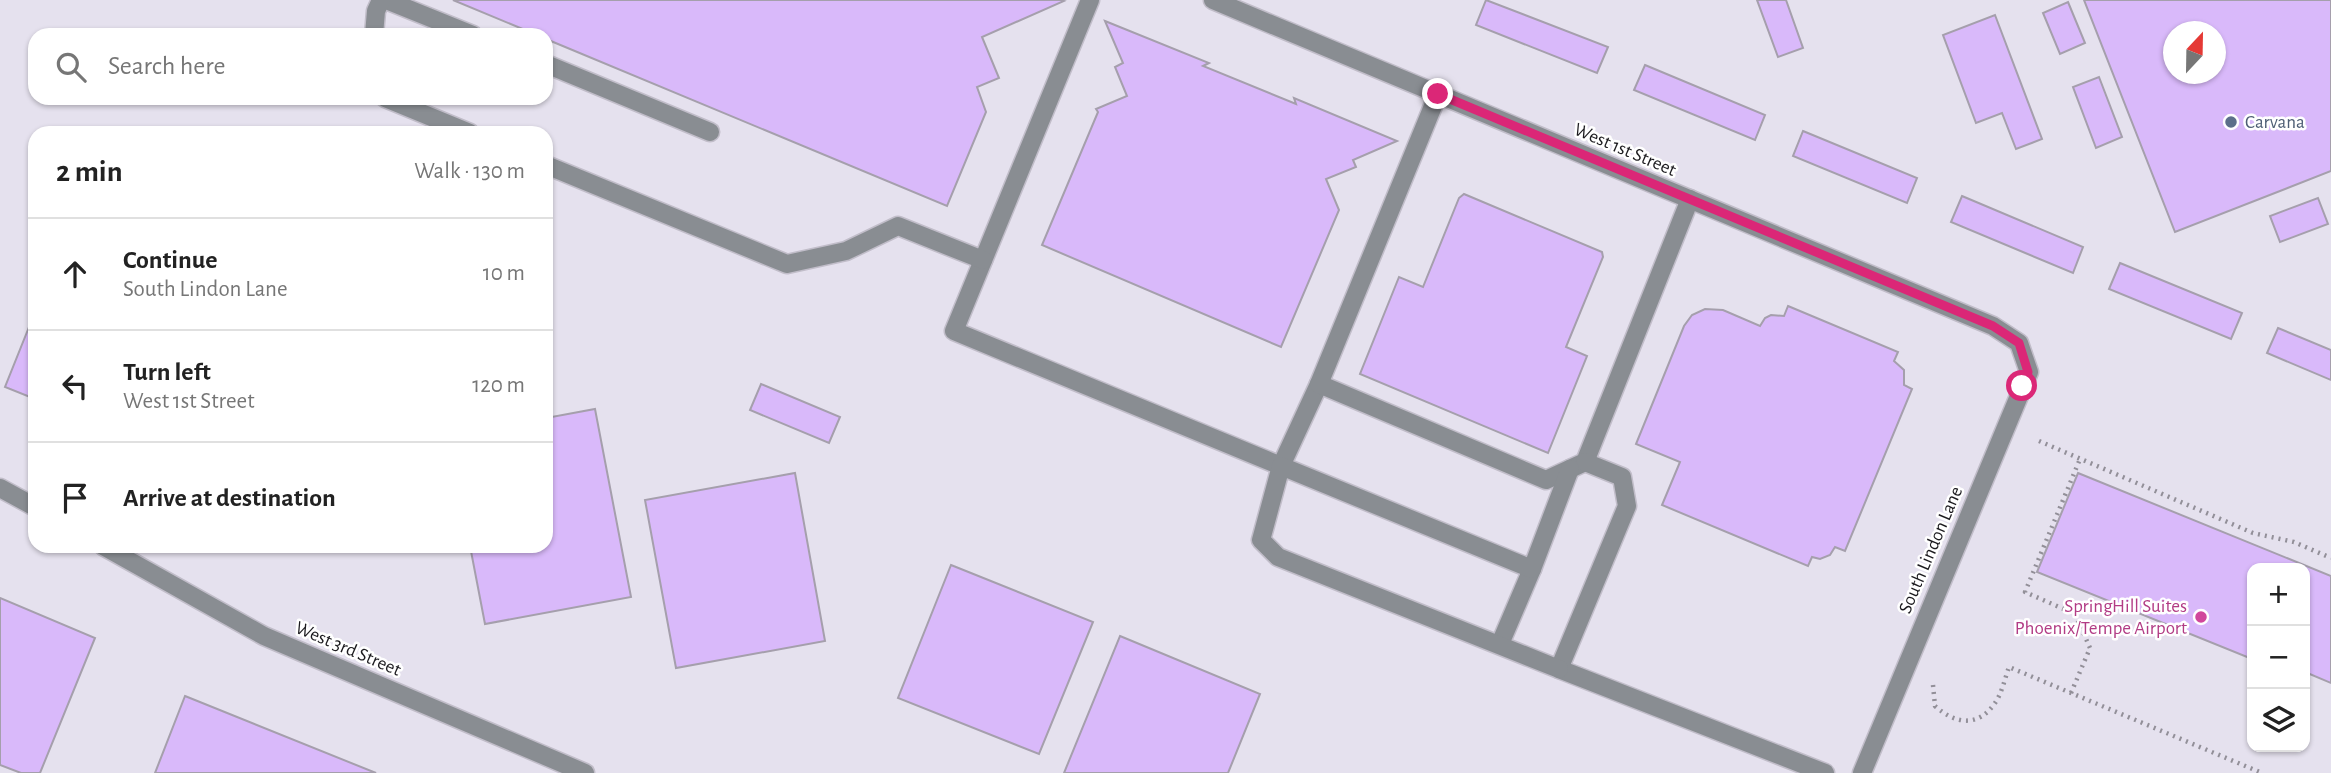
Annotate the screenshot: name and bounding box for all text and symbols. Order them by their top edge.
north arrow [2163,21,2226,84]
search box [28,28,553,105]
icon: search [52,48,90,86]
text: Search here [108,53,226,79]
route end [1422,78,1453,109]
place label: Carvana [2245,113,2305,132]
marker: Carvana [2223,114,2239,130]
street label: West 1st Street [1571,120,1679,180]
text: 2 min [56,157,123,187]
text: Walk · 130 m [414,160,525,183]
text: Continue [123,247,218,273]
icon: ahead [56,255,94,293]
text: 10 m [483,262,525,285]
text: South Lindon Lane [123,278,288,301]
text: Turn left [123,359,211,385]
icon: left [56,367,94,405]
route start [2006,370,2037,401]
text: 120 m [472,374,525,397]
text: West 1st Street [123,390,254,413]
icon: arrive [56,479,94,517]
street label: South Lindon Lane [1896,484,1966,616]
text: Arrive at destination [123,485,336,511]
map controls [2247,563,2310,752]
button: + [2247,563,2310,626]
place label: SpringHill Suites Phoenix/Tempe Airport [2015,597,2187,638]
marker: SpringHill Suites Phoenix/Tempe Airport [2193,609,2209,625]
street label: West 3rd Street [292,618,404,680]
button: − [2247,626,2310,689]
button: layers [2247,689,2310,752]

